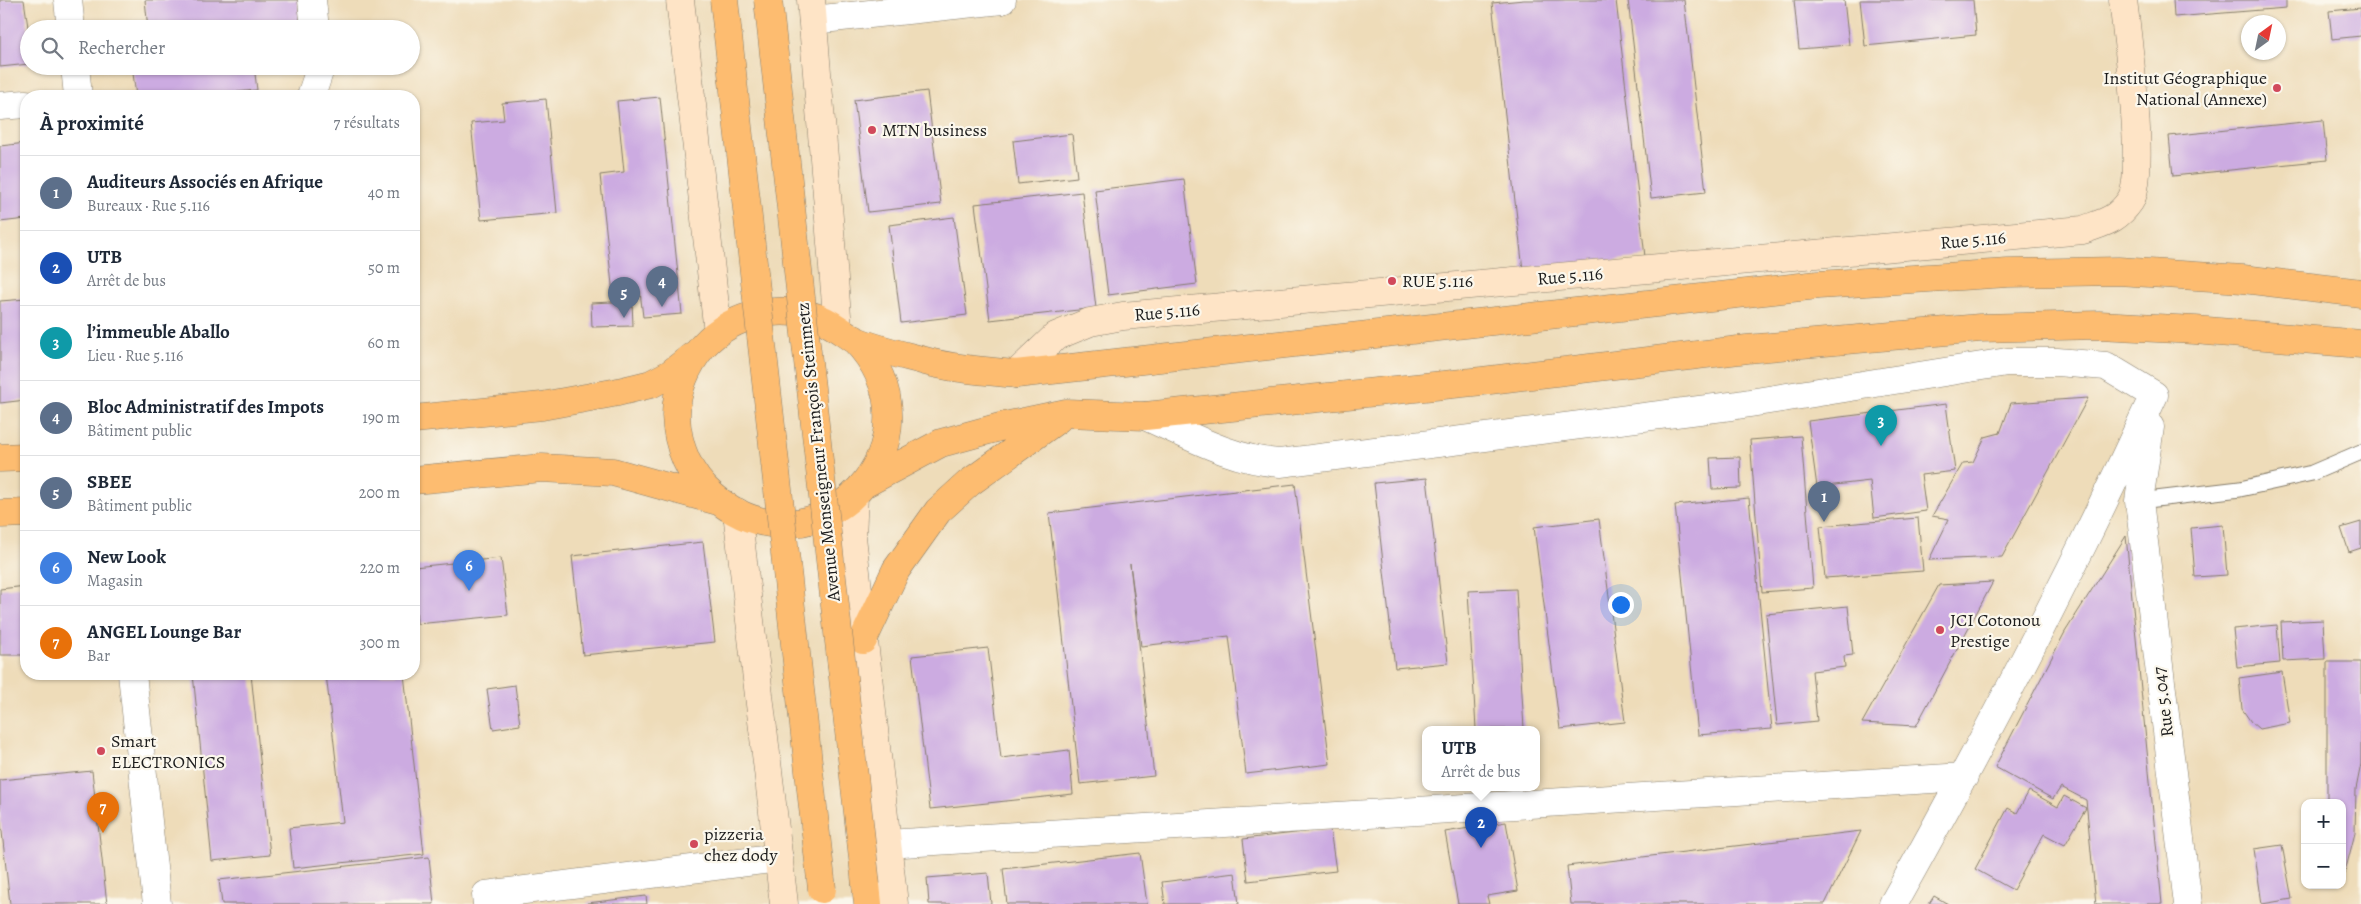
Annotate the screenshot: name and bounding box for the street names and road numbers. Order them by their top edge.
street label: Rue 5.116 [1939,225,2007,255]
street label: Rue 5.116 [1536,261,1604,291]
street label: Rue 5.116 [1133,297,1201,327]
street label: Avenue Monseigneur François Steinmetz [790,301,846,604]
street label: Rue 5.047 [2147,665,2179,738]

